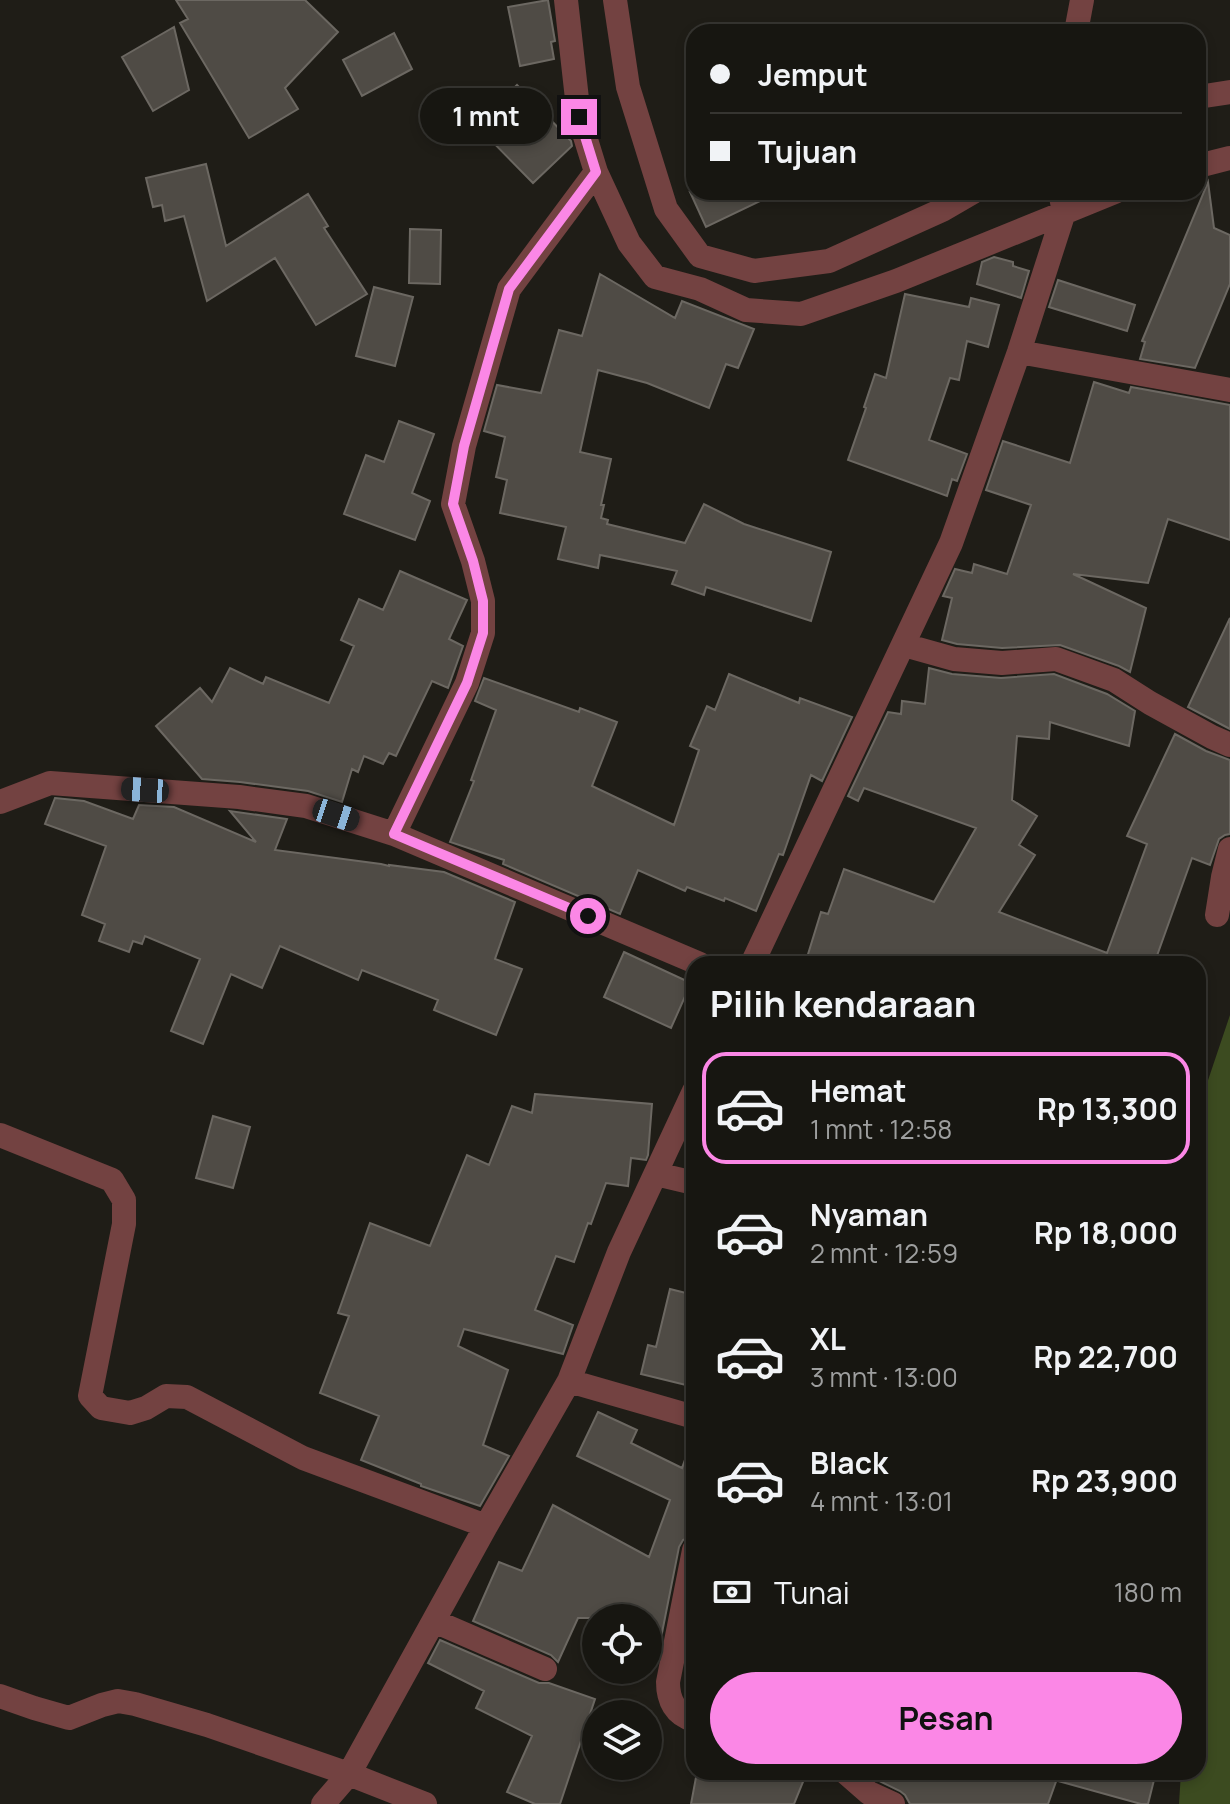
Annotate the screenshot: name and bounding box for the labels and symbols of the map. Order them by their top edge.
callout: 1 mnt [419,89,551,145]
route end [561,99,597,135]
car [120,776,170,804]
car [309,796,363,834]
route start [570,898,606,934]

